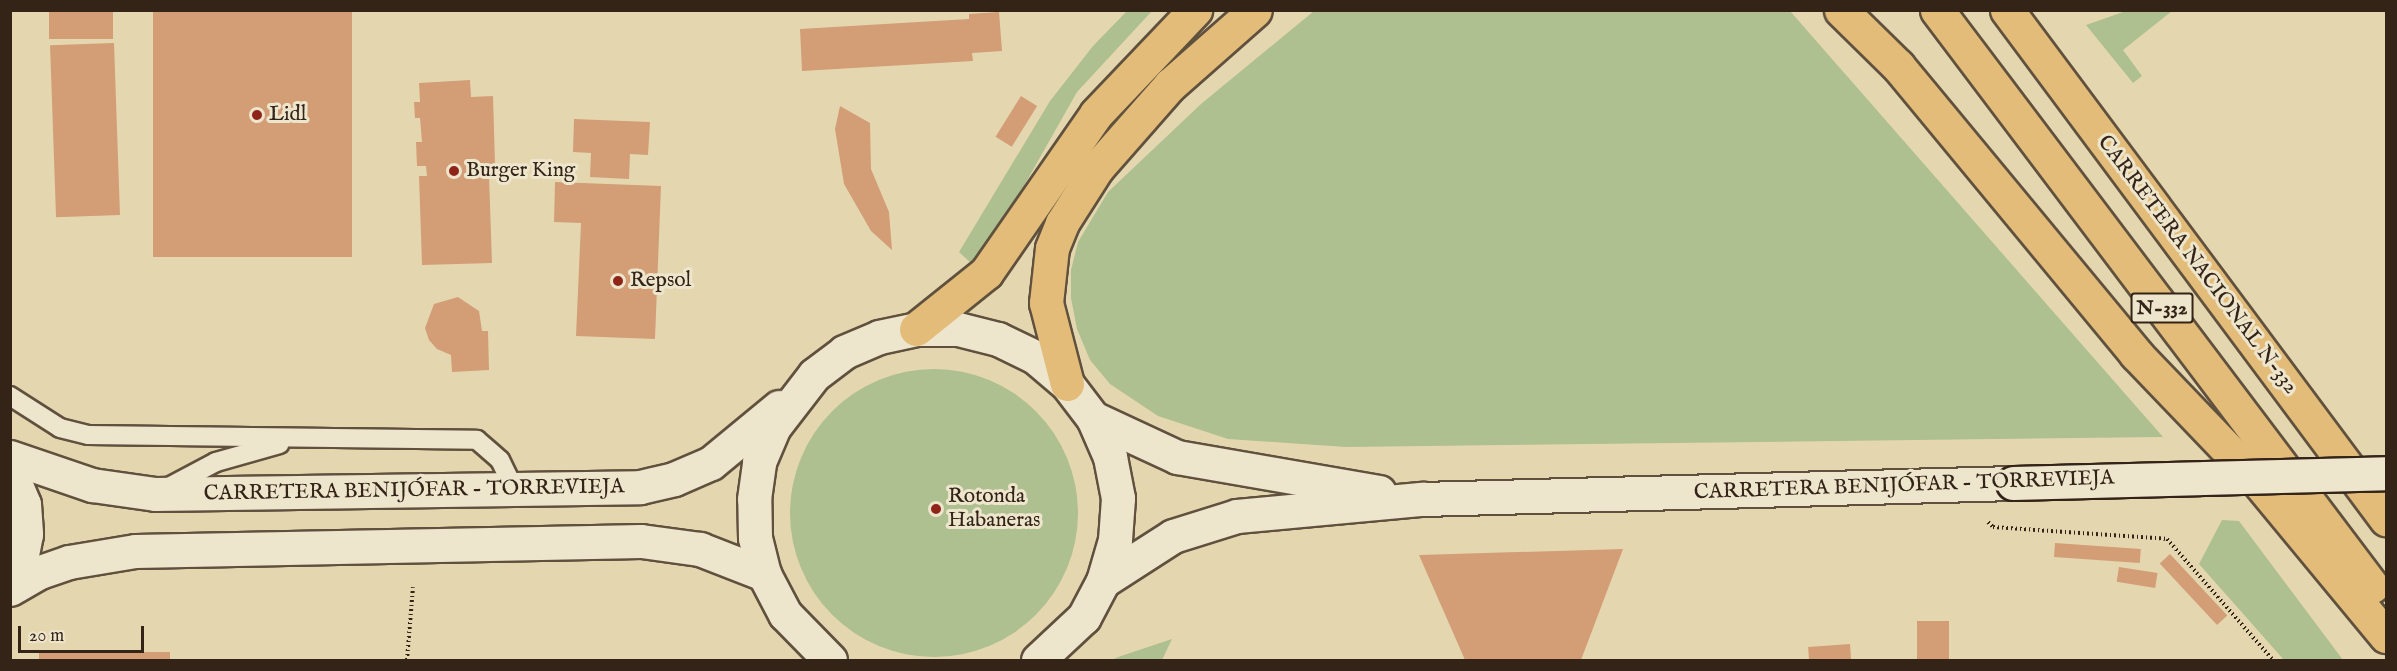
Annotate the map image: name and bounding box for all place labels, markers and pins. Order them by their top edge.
place label: Lidl [269,102,306,128]
marker: Lidl [250,108,264,122]
place label: Burger King [466,158,575,184]
marker: Burger King [447,164,461,178]
place label: Repsol [630,268,691,294]
marker: Repsol [611,274,625,288]
place label: Rotonda Habaneras [948,484,1040,534]
marker: Rotonda Habaneras [929,502,943,516]

